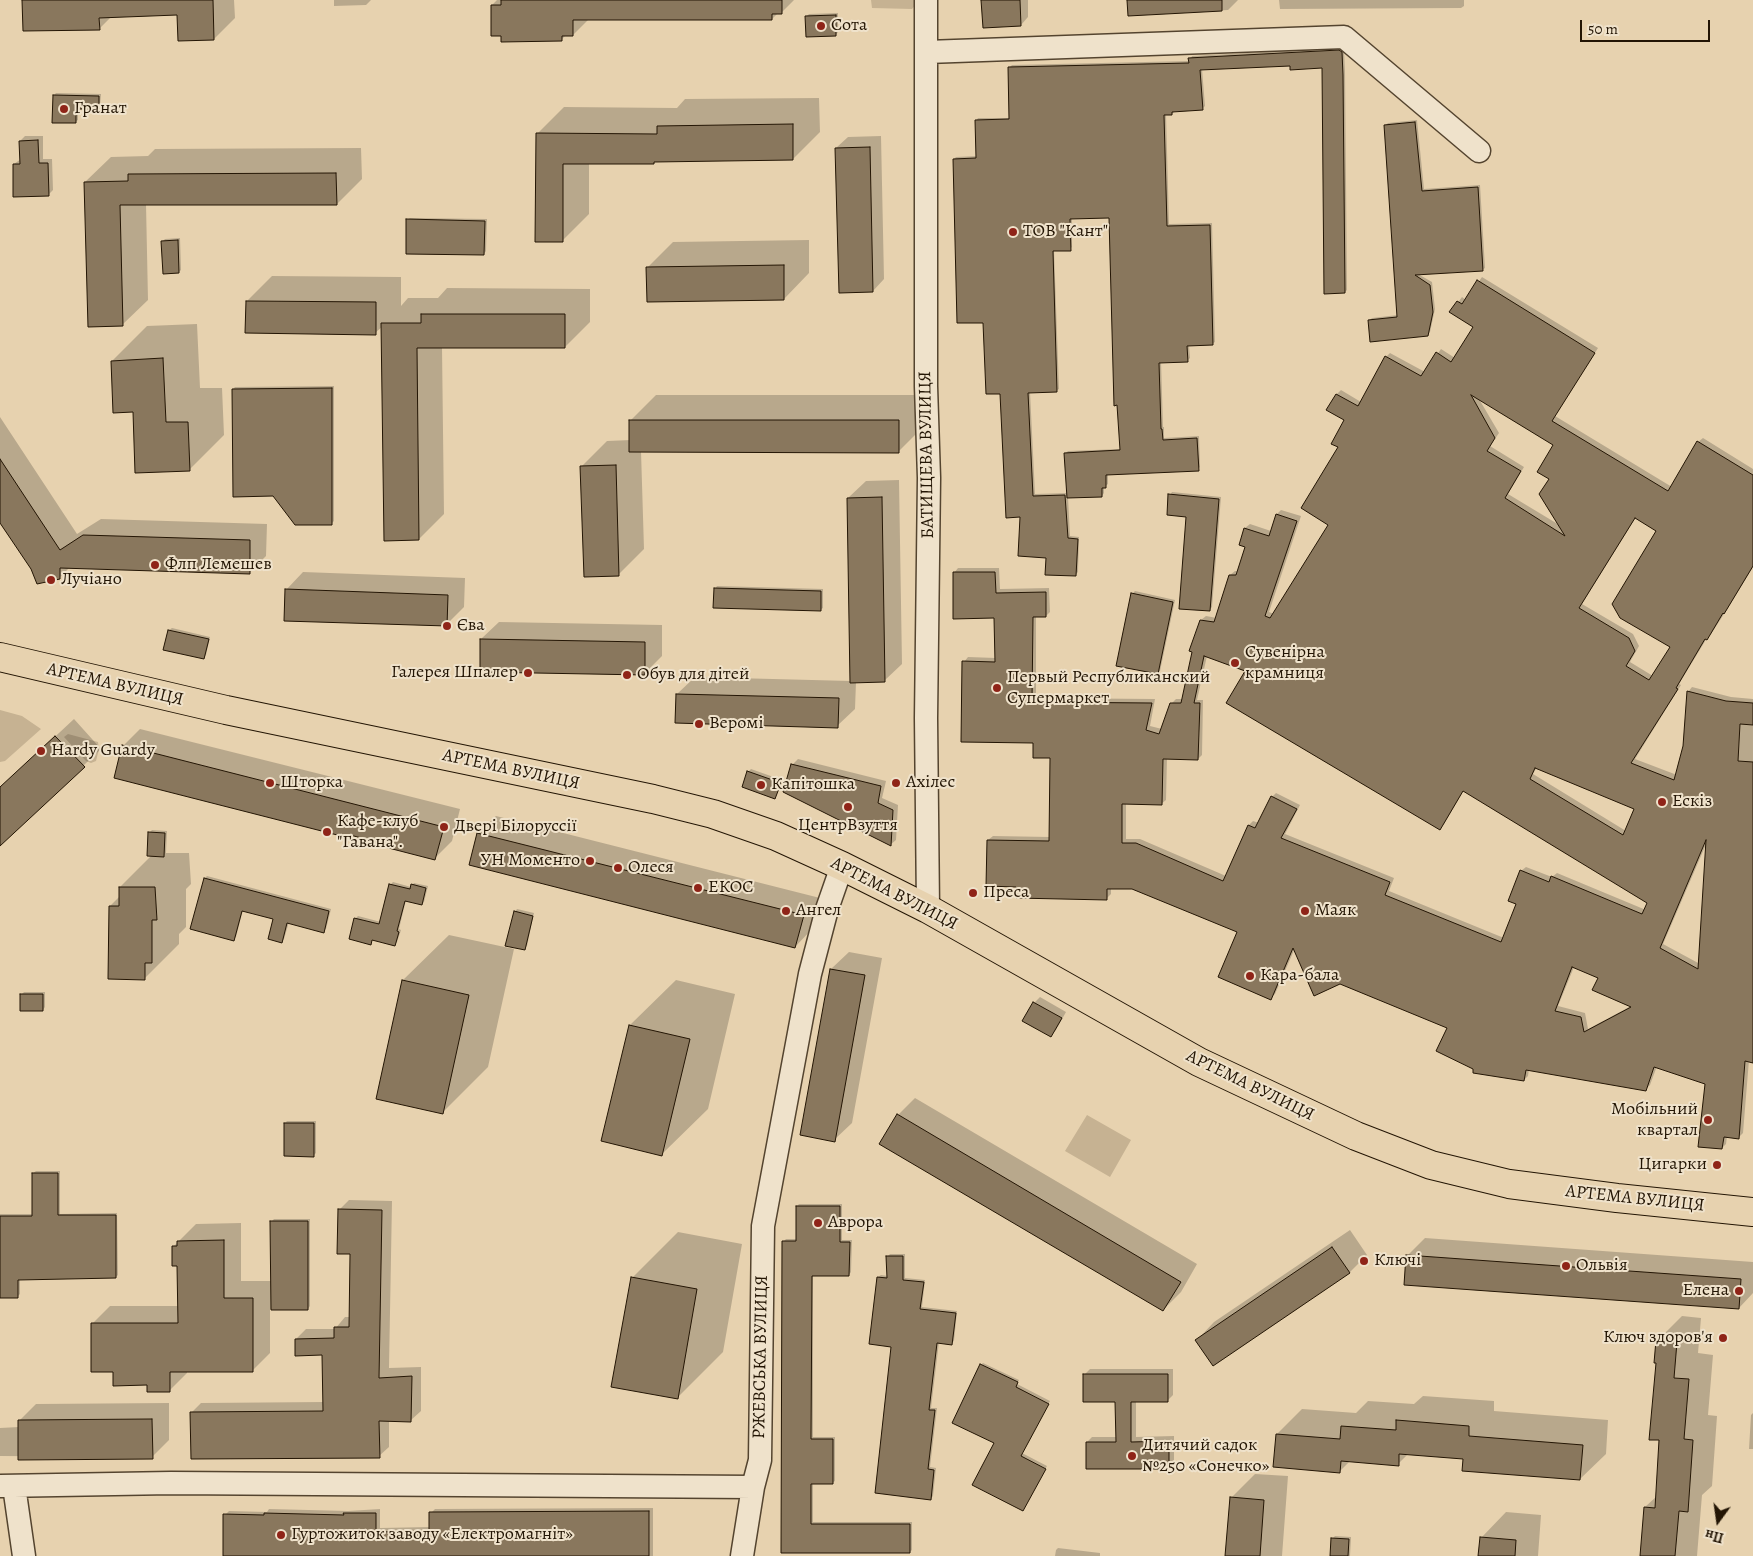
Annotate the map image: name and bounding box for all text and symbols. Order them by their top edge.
scale bar [1583,10,1713,42]
place label: Сота [831,15,867,37]
text: 50 m [1588,19,1618,39]
marker: Сота [815,20,827,32]
place label: Гранат [74,98,127,120]
marker: Гранат [58,103,70,115]
place label: ТОВ "Кант" [1023,221,1108,243]
marker: ТОВ "Кант" [1007,226,1019,238]
street label: БАТИЩЕВА ВУЛИЦЯ [915,371,939,539]
place label: Флп Лемешев [165,554,272,576]
marker: Флп Лемешев [149,559,161,571]
place label: Лучіано [61,569,122,591]
marker: Лучіано [45,574,57,586]
place label: Єва [457,615,485,637]
marker: Єва [441,620,453,632]
place label: Сувенірна крамниця [1245,642,1325,684]
marker: Сувенірна крамниця [1229,657,1241,669]
street label: АРТЕМА ВУЛИЦЯ [44,659,186,711]
place label: Галерея Шпалер [391,662,518,684]
place label: Обув для дітей [637,664,750,686]
marker: Галерея Шпалер [522,667,534,679]
place label: Первый Республиканский Супермаркет [1007,667,1210,710]
marker: Обув для дітей [621,669,633,681]
marker: Первый Республиканский Супермаркет [991,682,1003,694]
place label: Веромі [709,713,763,735]
marker: Веромі [693,718,705,730]
place label: Hardy Guardy [51,740,155,762]
marker: Hardy Guardy [35,745,47,757]
street label: АРТЕМА ВУЛИЦЯ [440,745,582,795]
place label: Шторка [280,772,343,794]
place label: Ахілес [906,772,955,794]
place label: Капітошка [771,774,855,796]
marker: Шторка [264,777,276,789]
marker: Ахілес [890,777,902,789]
marker: Капітошка [755,779,767,791]
place label: Ескіз [1672,791,1712,813]
marker: Ескіз [1656,796,1668,808]
marker: ЦентрВзуття [842,801,854,813]
place label: Кафе-клуб "Гавана". [337,811,418,854]
place label: ЦентрВзуття [798,815,898,837]
place label: Двері Білоруссії [454,816,577,838]
marker: Двері Білоруссії [438,821,450,833]
marker: Кафе-клуб "Гавана". [321,826,333,838]
place label: УН Моменто [481,850,580,872]
street label: АРТЕМА ВУЛИЦЯ [827,853,961,935]
marker: УН Моменто [584,855,596,867]
place label: Олеся [628,857,674,879]
marker: Олеся [612,862,624,874]
place label: ЕКОС [708,877,754,899]
marker: ЕКОС [692,882,704,894]
place label: Преса [983,882,1029,904]
marker: Преса [967,887,979,899]
place label: Ангел [796,900,841,922]
place label: Маяк [1315,900,1356,922]
marker: Ангел [780,905,792,917]
marker: Маяк [1299,905,1311,917]
place label: Кара-бала [1260,965,1339,987]
marker: Кара-бала [1244,970,1256,982]
street label: АРТЕМА ВУЛИЦЯ [1182,1046,1318,1126]
place label: Мобільний квартал [1611,1099,1698,1142]
marker: Мобільний квартал [1702,1114,1714,1126]
place label: Цигарки [1638,1154,1707,1176]
marker: Цигарки [1711,1159,1723,1171]
street label: АРТЕМА ВУЛИЦЯ [1564,1181,1706,1217]
place label: Аврора [828,1212,883,1234]
marker: Аврора [812,1217,824,1229]
place label: Ключі [1374,1250,1421,1272]
marker: Ключі [1358,1255,1370,1267]
place label: Ольвія [1576,1255,1628,1277]
marker: Ольвія [1560,1260,1572,1272]
street label: РЖЕВСЬКА ВУЛИЦЯ [749,1275,773,1439]
place label: Елена [1682,1280,1729,1302]
marker: Елена [1733,1285,1745,1297]
place label: Ключ здоров'я [1603,1327,1713,1349]
marker: Ключ здоров'я [1717,1332,1729,1344]
place label: Дитячий садок №250 «Сонечко» [1142,1435,1269,1478]
marker: Дитячий садок №250 «Сонечко» [1126,1450,1138,1462]
north arrow [1693,1496,1743,1546]
place label: Гуртожиток заводу «Електромагніт» [291,1524,573,1546]
text: Пн [1703,1525,1725,1547]
marker: Гуртожиток заводу «Електромагніт» [275,1529,287,1541]

